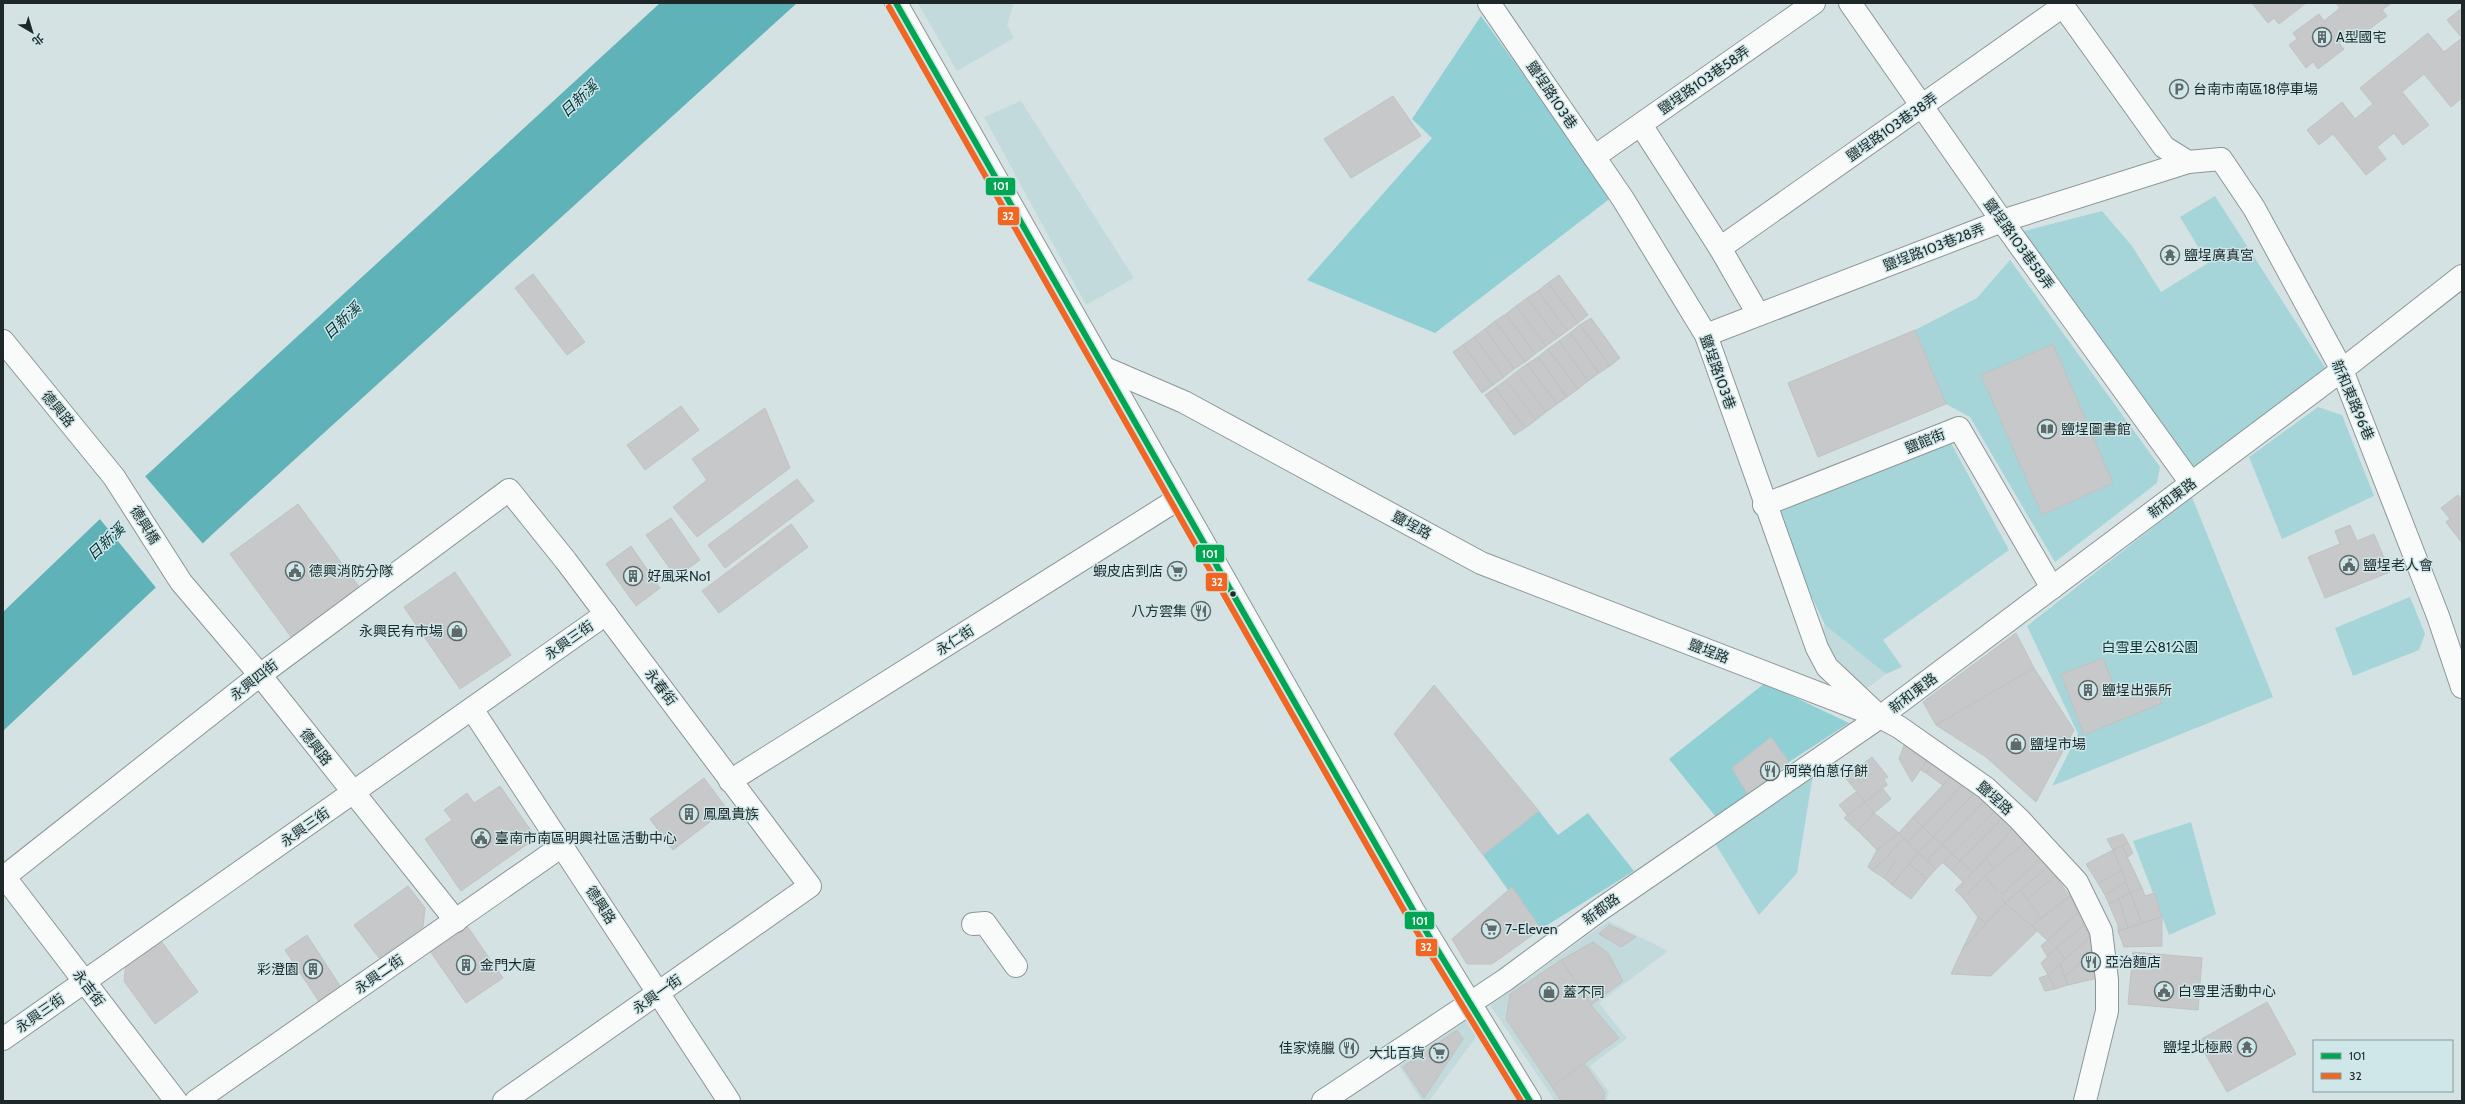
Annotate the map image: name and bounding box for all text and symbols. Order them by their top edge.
north arrow [12,12,52,52]
building icon: A型國宅 [2311,26,2333,48]
place label: A型國宅 [2336,28,2387,46]
text: 北 [30,31,47,49]
street label: 鹽埕路103巷58弄 [1655,42,1753,118]
street label: 鹽埕路103巷 [1523,58,1581,132]
water label: 日新溪 [556,76,603,121]
parking icon: 台南市南區18停車場 [2168,78,2190,100]
place label: 台南市南區18停車場 [2193,80,2318,98]
street label: 鹽埕路103巷38弄 [1843,89,1941,165]
line badge: 101 [985,177,1016,196]
text: 101 [993,179,1009,193]
street label: 鹽埕路103巷58弄 [1980,195,2058,293]
line badge: 32 [997,206,1020,226]
text: 32 [1002,209,1014,223]
street label: 鹽埕路103巷28弄 [1880,219,1988,275]
temple icon: 鹽埕廣真宮 [2159,244,2181,266]
place label: 鹽埕廣真宮 [2184,246,2254,264]
water label: 日新溪 [319,298,366,343]
street label: 鹽埕路103巷 [1696,332,1740,412]
street label: 新和東路96巷 [2328,357,2378,443]
street label: 德興路 [38,387,78,431]
library icon: 鹽埕圖書館 [2036,418,2058,440]
place label: 鹽埕圖書館 [2061,420,2131,438]
street label: 鹽館街 [1902,425,1948,457]
street label: 新和東路 [2144,474,2200,522]
street label: 德興橋 [126,502,164,548]
street label: 鹽埕路 [1389,507,1435,543]
water label: 日新溪 [83,519,130,564]
line badge: 101 [1195,544,1225,563]
text: 101 [1202,547,1218,561]
public building icon: 鹽埕老人會 [2338,554,2360,576]
place label: 鹽埕老人會 [2363,556,2433,574]
public building icon: 德興消防分隊 [284,560,306,582]
supermarket icon: 蝦皮店到店 [1166,560,1188,582]
place label: 德興消防分隊 [309,562,393,580]
place label: 蝦皮店到店 [1093,562,1163,580]
building icon: 好風采No1 [622,565,644,587]
place label: 好風采No1 [647,567,711,585]
line badge: 32 [1205,572,1228,592]
text: 32 [1211,575,1223,589]
unlabelled marker [1228,589,1238,599]
restaurant icon: 八方雲集 [1190,600,1212,622]
place label: 八方雲集 [1131,602,1187,620]
street label: 永興三街 [541,617,597,663]
shop icon: 永興民有市場 [446,620,468,642]
street label: 永仁街 [932,621,978,659]
place label: 永興民有市場 [359,622,443,640]
street label: 鹽埕路 [1686,635,1732,667]
park label: 白雪里公81公園 [2101,638,2199,656]
street label: 永興四街 [226,656,282,704]
street label: 永春街 [641,665,681,709]
street label: 新和東路 [1885,669,1941,717]
building icon: 鹽埕出張所 [2077,679,2099,701]
place label: 鹽埕出張所 [2102,681,2172,699]
street label: 德興路 [296,725,336,769]
shop icon: 鹽埕市場 [2005,733,2027,755]
place label: 鹽埕市場 [2030,735,2086,753]
restaurant icon: 阿榮伯蔥仔餅 [1759,760,1781,782]
place label: 阿榮伯蔥仔餅 [1784,762,1868,780]
street label: 鹽埕路 [1973,777,2017,819]
building icon: 鳳凰貴族 [678,803,700,825]
street label: 永興三街 [277,804,333,850]
place label: 鳳凰貴族 [703,805,759,823]
public building icon: 臺南市南區明興社區活動中心 [470,827,492,849]
place label: 臺南市南區明興社區活動中心 [495,829,677,847]
street label: 德興路 [582,882,620,928]
street label: 新都路 [1579,889,1623,929]
line badge: 101 [1404,911,1435,930]
text: 101 [1412,914,1428,928]
supermarket icon: 7-Eleven [1480,918,1502,940]
place label: 7-Eleven [1505,920,1558,938]
line badge: 32 [1415,938,1438,957]
text: 32 [1420,940,1432,954]
street label: 永興二街 [351,951,407,997]
restaurant icon: 亞治麵店 [2080,951,2102,973]
place label: 亞治麵店 [2105,953,2161,971]
building icon: 金門大廈 [455,954,477,976]
place label: 金門大廈 [480,956,536,974]
building icon: 彩澄園 [302,958,324,980]
place label: 彩澄園 [257,960,299,978]
street label: 永吉街 [69,966,109,1010]
street label: 永興一街 [629,971,685,1017]
public building icon: 白雪里活動中心 [2153,980,2175,1002]
shop icon: 蓋不同 [1538,981,1560,1003]
place label: 白雪里活動中心 [2178,982,2276,1000]
place label: 蓋不同 [1563,983,1605,1001]
street label: 永興三街 [12,990,68,1036]
temple icon: 鹽埕北極殿 [2236,1036,2258,1058]
restaurant icon: 佳家燒臘 [1338,1037,1360,1059]
place label: 鹽埕北極殿 [2163,1038,2233,1056]
place label: 佳家燒臘 [1279,1039,1335,1057]
legend [2313,1040,2453,1092]
supermarket icon: 大北百貨 [1428,1042,1450,1064]
place label: 大北百貨 [1369,1044,1425,1062]
text: 101 [2349,1048,2365,1063]
text: 32 [2349,1068,2362,1083]

